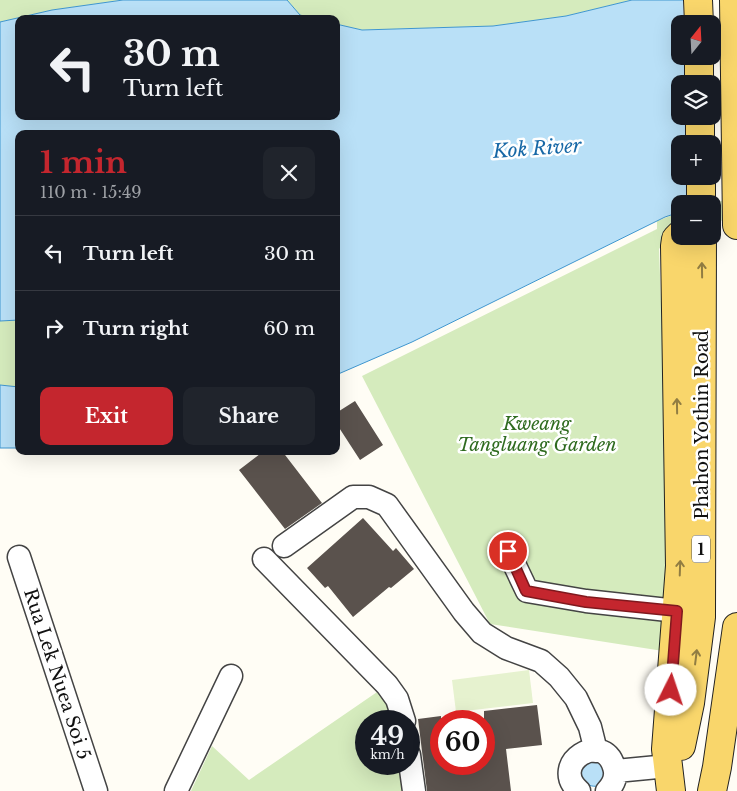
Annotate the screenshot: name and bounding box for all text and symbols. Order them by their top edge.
north arrow [671,15,721,65]
map controls [671,15,721,245]
text: 30 m [123,32,220,75]
icon: left [40,35,105,100]
text: Turn left [123,75,223,102]
button: layers [671,75,721,125]
water label: Kok River [491,134,583,163]
button: + [671,135,721,185]
text: 1 min [40,144,127,181]
button: close [263,147,315,199]
text: 110 m · 15:49 [40,182,142,202]
button: − [671,195,721,245]
icon: left [40,239,68,267]
text: Turn left [83,242,174,265]
text: 30 m [264,242,315,265]
one-way arrow [697,263,707,279]
icon: right [40,314,68,342]
text: Turn right [83,317,189,340]
text: 60 m [263,317,315,340]
street label: Phahon Yothin Road [691,330,713,520]
button: Exit [40,387,173,445]
button: Share [183,387,315,445]
one-way arrow [673,398,682,414]
park label: Kweang Tangluang Garden [457,413,617,456]
pin [487,530,529,572]
road number: 1 [692,536,710,562]
icon: arrive [494,537,522,565]
one-way arrow [675,560,684,576]
street label: Rua Lek Nuea Soi 5 [19,586,95,762]
one-way arrow [691,649,701,665]
position arrow [644,663,696,715]
speed limit sign: 60 [430,710,495,775]
text: 49 [371,721,404,752]
text: km/h [370,747,405,762]

